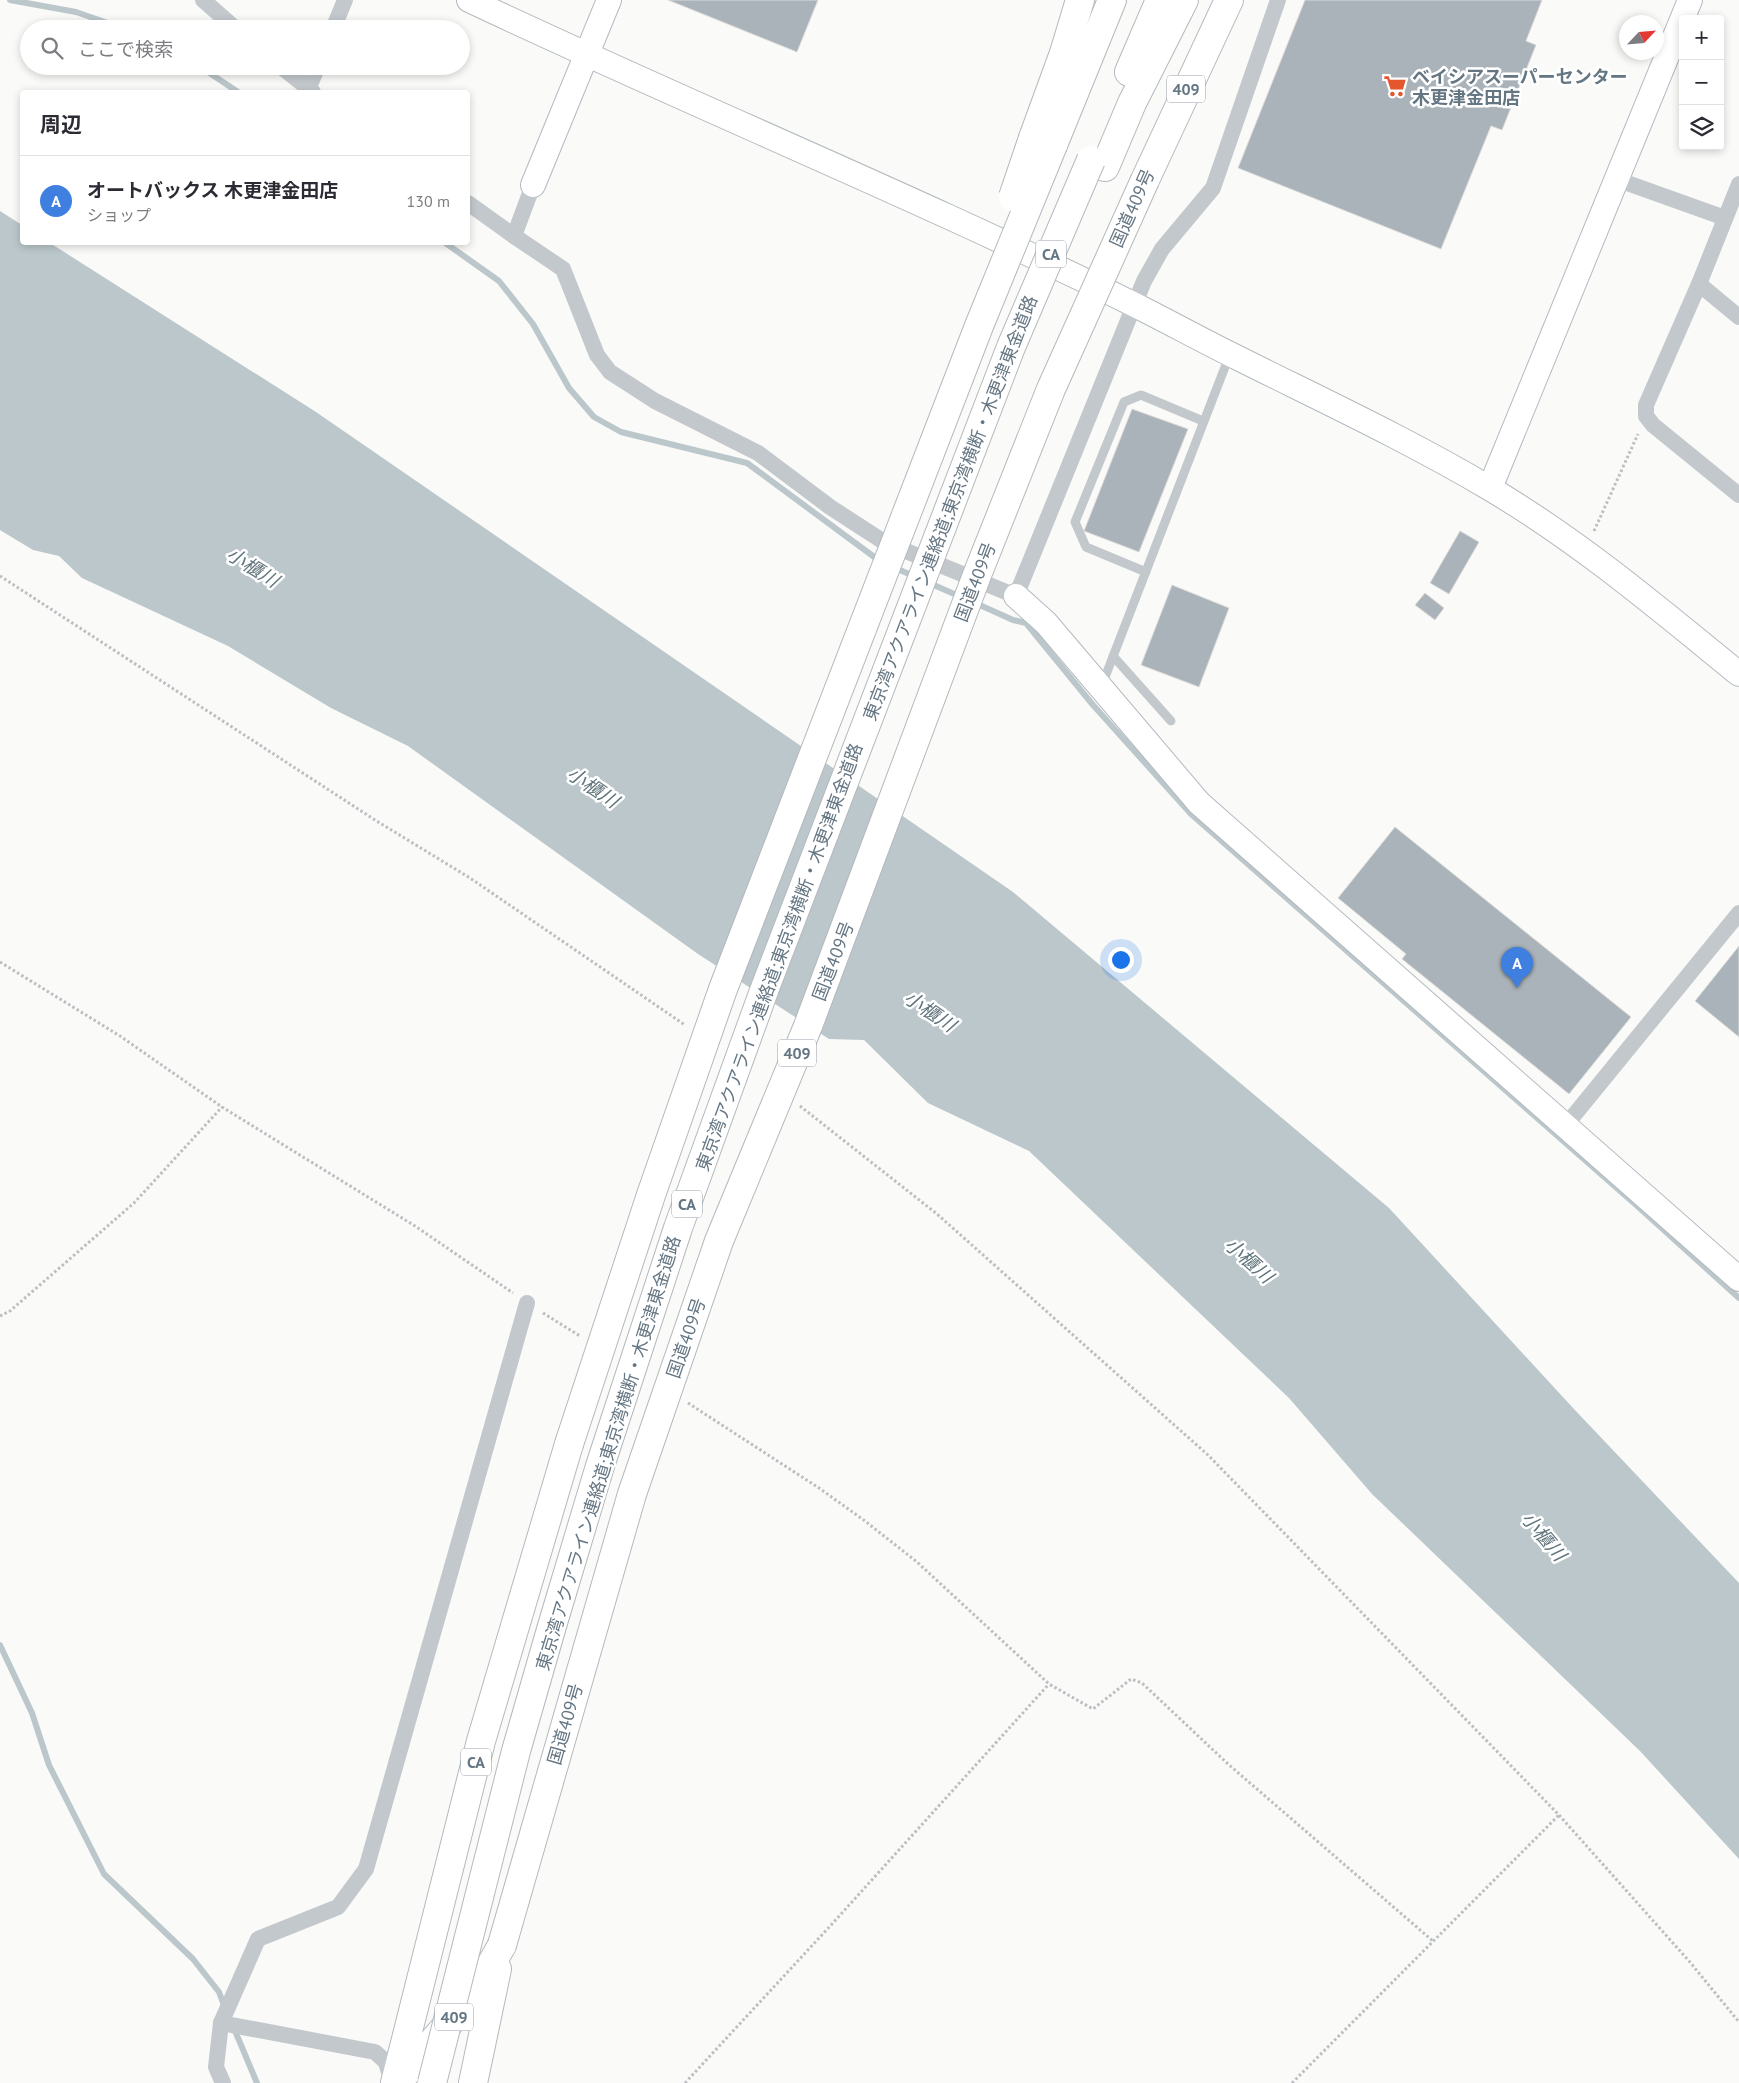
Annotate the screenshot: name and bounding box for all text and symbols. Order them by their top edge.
north arrow [1619,15,1664,60]
map controls [1679,15,1724,150]
button: + [1679,15,1724,60]
search box [20,20,470,75]
icon: search [38,34,66,62]
text: ここで検索 [78,37,173,61]
button: − [1679,60,1724,105]
place label: ベイシアスーパーセンター 木更津金田店 [1412,65,1628,109]
supermarket icon: ベイシアスーパーセンター 木更津金田店 [1382,73,1408,99]
road number: 409 [1167,76,1205,102]
button: layers [1679,105,1724,150]
text: 周辺 [40,111,82,138]
street label: 国道409号 [1105,165,1159,251]
text: オートバックス 木更津金田店 [87,178,338,202]
text: A [51,191,61,211]
text: 130 m [407,191,450,211]
text: ショップ [87,205,151,225]
road number: CA [1036,240,1066,268]
street label: 東京湾アクアライン連絡道;東京湾横断・木更津東金道路 [858,292,1042,724]
street label: 国道409号 [949,539,1001,625]
water label: 小櫃川 [222,542,285,593]
street label: 東京湾アクアライン連絡道;東京湾横断・木更津東金道路 [691,740,867,1174]
water label: 小櫃川 [563,761,625,814]
street label: 国道409号 [807,918,859,1004]
your location [1108,947,1134,973]
pin: A [1501,947,1533,988]
water label: 小櫃川 [900,985,962,1038]
road number: 409 [778,1040,816,1066]
road number: CA [672,1190,702,1218]
water label: 小櫃川 [1220,1232,1280,1289]
street label: 東京湾アクアライン連絡道;東京湾横断・木更津東金道路 [531,1233,685,1673]
street label: 国道409号 [662,1295,710,1381]
water label: 小櫃川 [1516,1506,1573,1567]
street label: 国道409号 [542,1681,588,1767]
road number: CA [461,1748,491,1775]
road number: 409 [435,2004,473,2030]

